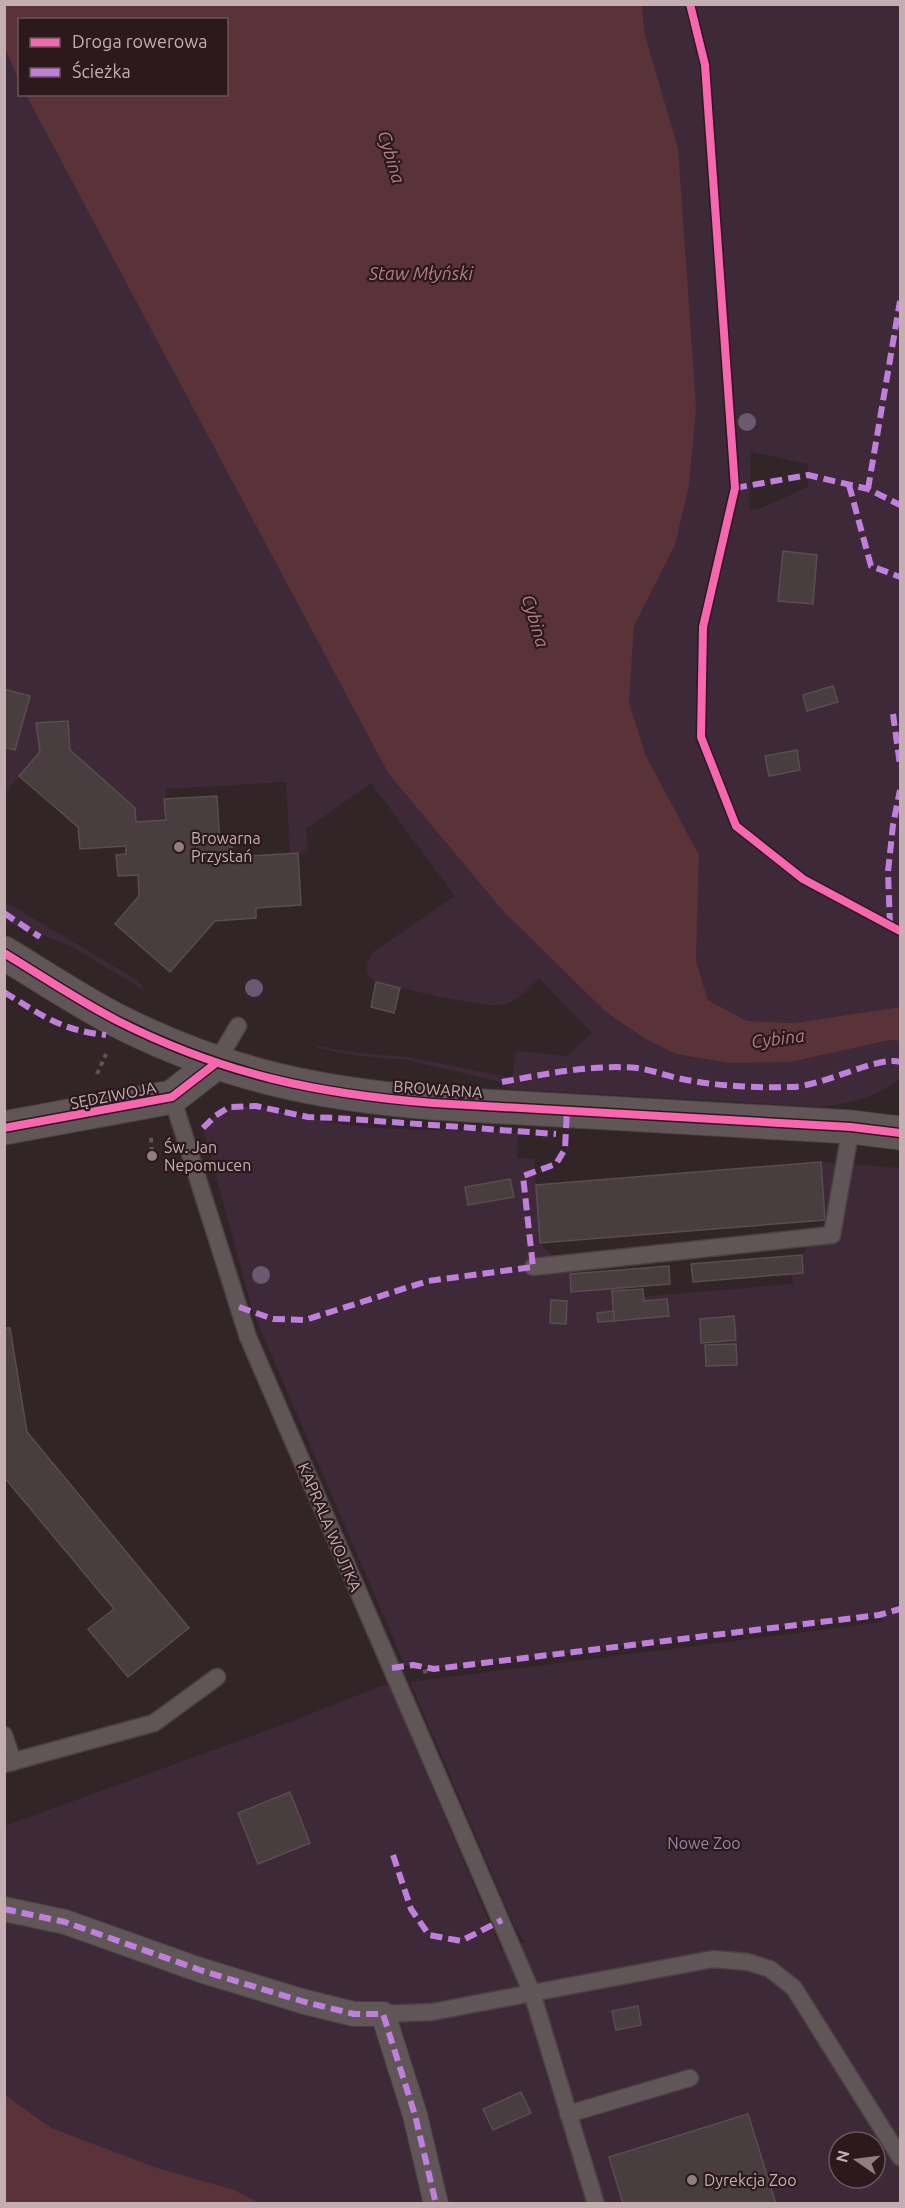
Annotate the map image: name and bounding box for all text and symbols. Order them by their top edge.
legend [18,18,228,96]
text: Droga rowerowa [72,31,208,51]
text: Ścieżka [72,60,131,81]
water label: Cybina [375,128,409,186]
water label: Staw Młyński [368,263,474,283]
water label: Cybina [519,592,553,650]
place label: Browarna Przystań [191,829,261,865]
marker: Browarna Przystań [172,840,186,854]
water label: Cybina [750,1025,806,1051]
street label: BROWARNA [393,1077,484,1101]
street label: SĘDZIWOJA [69,1078,158,1112]
place label: Św. Jan Nepomucen [164,1137,251,1174]
marker: Św. Jan Nepomucen [145,1149,159,1163]
street label: KAPRALA WOJTKA [295,1460,365,1595]
park label: Nowe Zoo [667,1834,741,1852]
north arrow [827,2130,887,2190]
text: N [832,2148,853,2164]
place label: Dyrekcja Zoo [704,2171,797,2189]
marker: Dyrekcja Zoo [685,2173,699,2187]

